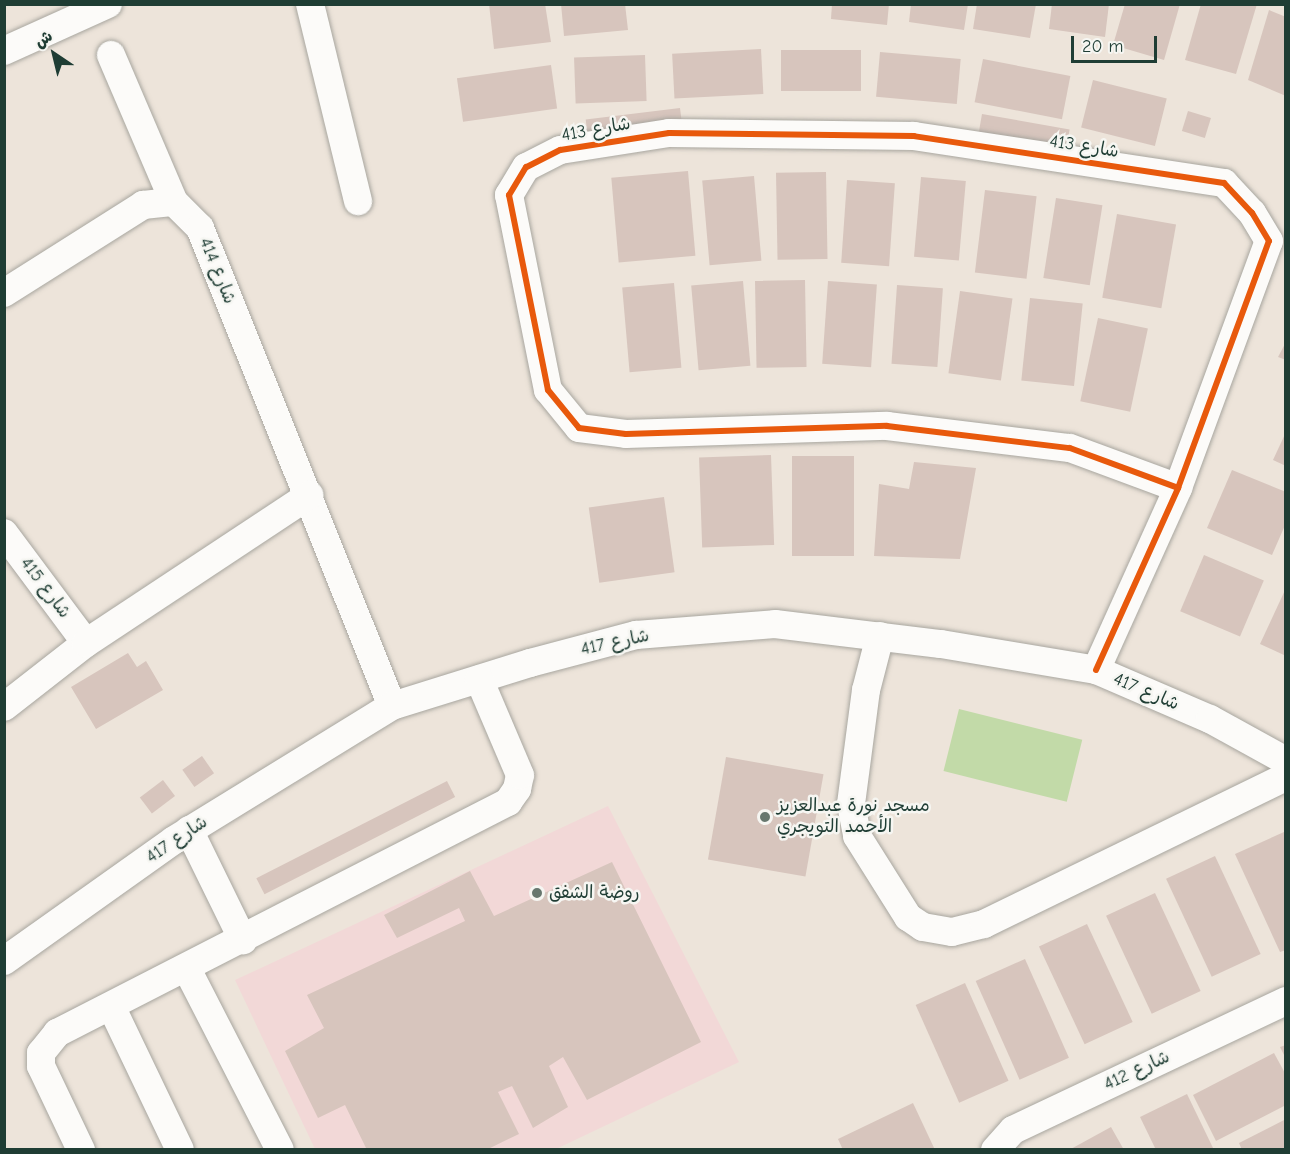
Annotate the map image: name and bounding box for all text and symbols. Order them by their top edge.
north arrow [24,24,84,84]
scale bar [1074,24,1160,62]
text: ش [31,27,56,52]
text: 20 m [1082,36,1123,57]
street label: شارع 413 [560,113,632,147]
street label: شارع 413 [1048,131,1120,163]
street label: شارع 414 [194,235,240,307]
street label: شارع 415 [15,553,75,623]
street label: شارع 417 [579,625,651,661]
street label: شارع 417 [1110,669,1182,715]
place label: مسجد نورة عبدالعزيز الأحمد التويجري [777,796,930,838]
marker: مسجد نورة عبدالعزيز الأحمد التويجري [758,810,772,824]
street label: شارع 417 [142,812,212,868]
place label: روضة الشفق [549,882,640,904]
marker: روضة الشفق [530,886,544,900]
street label: شارع 412 [1101,1046,1173,1096]

